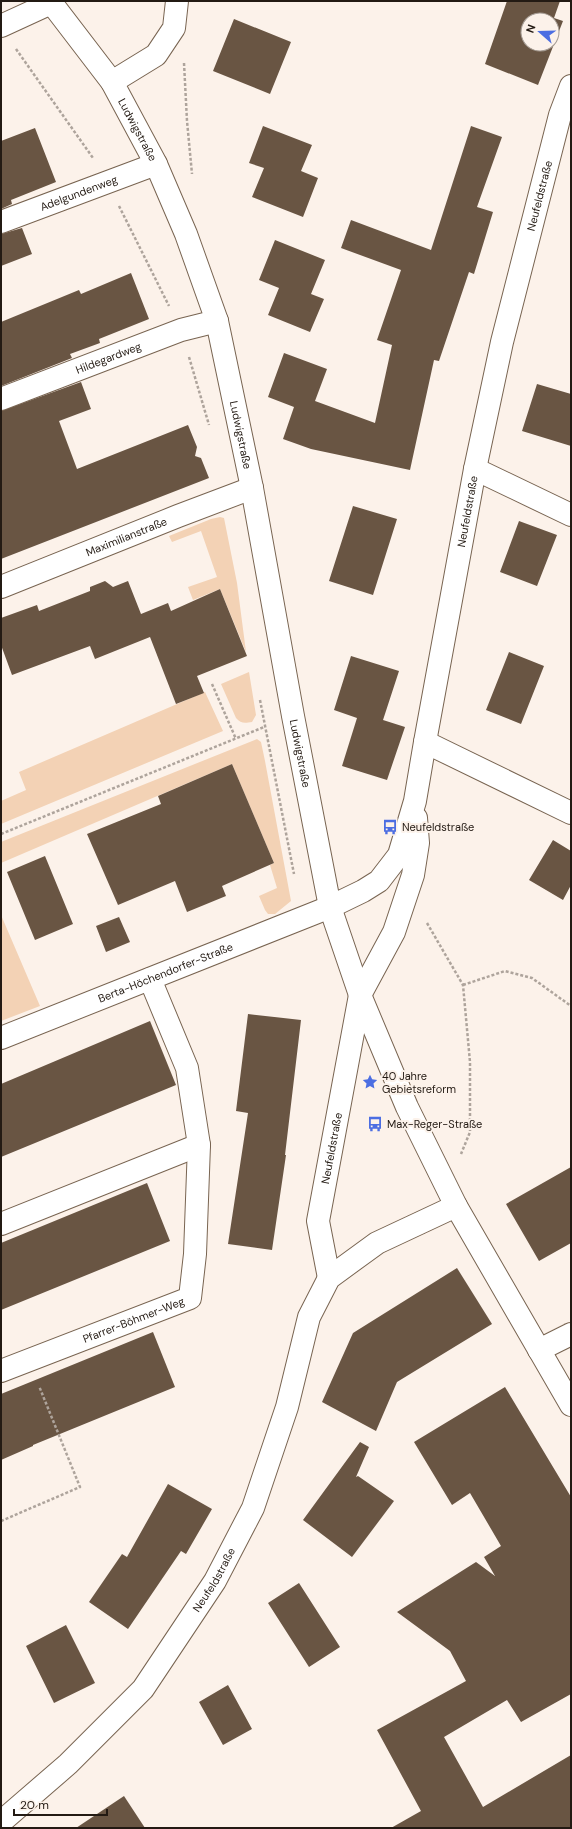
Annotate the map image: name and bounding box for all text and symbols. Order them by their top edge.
north arrow [520,12,560,52]
text: N [523,22,539,35]
street label: Ludwigstraße [115,96,160,163]
street label: Neufeldstraße [524,159,555,232]
street label: Adelgundenweg [38,172,119,214]
street label: Hildegardweg [74,339,143,377]
street label: Ludwigstraße [227,400,255,470]
street label: Neufeldstraße [454,475,481,548]
street label: Maximilianstraße [84,514,169,559]
street label: Ludwigstraße [287,718,314,789]
bus stop icon: Neufeldstraße [381,818,399,836]
place label: Neufeldstraße [402,820,474,834]
street label: Berta-Höchendorfer-Straße [96,939,235,1006]
place label: 40 Jahre Gebietsreform [382,1069,456,1096]
place icon: 40 Jahre Gebietsreform [361,1073,379,1091]
street label: Neufeldstraße [318,1111,345,1185]
bus stop icon: Max-Reger-Straße [366,1115,384,1133]
place label: Max-Reger-Straße [387,1117,482,1131]
street label: Pfarrer-Böhmer-Weg [81,1294,186,1346]
street label: Neufeldstraße [189,1545,238,1615]
scale bar [14,1791,107,1817]
text: 20 m [20,1797,49,1813]

